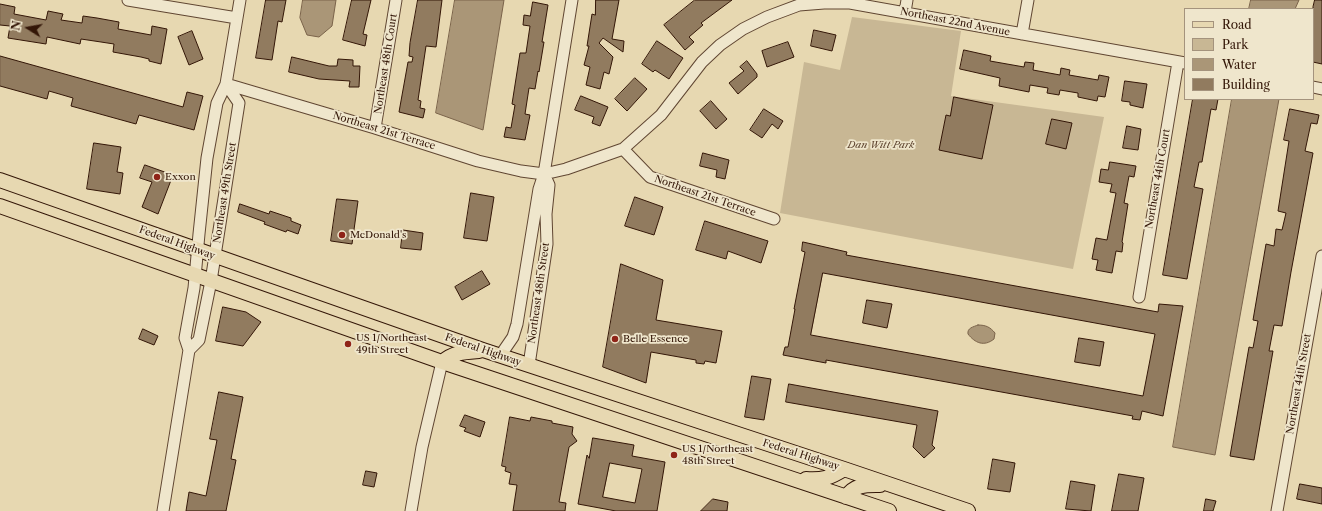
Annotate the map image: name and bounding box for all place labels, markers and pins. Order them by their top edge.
place label: Exxon [165,171,196,183]
marker: Exxon [152,172,162,182]
place label: McDonald's [350,229,406,241]
marker: McDonald's [337,230,347,240]
place label: US 1/Northeast 49th Street [356,332,427,356]
place label: Belle Essence [623,333,688,345]
marker: Belle Essence [610,334,620,344]
marker: US 1/Northeast 49th Street [343,339,353,349]
place label: US 1/Northeast 48th Street [682,443,753,466]
marker: US 1/Northeast 48th Street [669,450,679,460]

